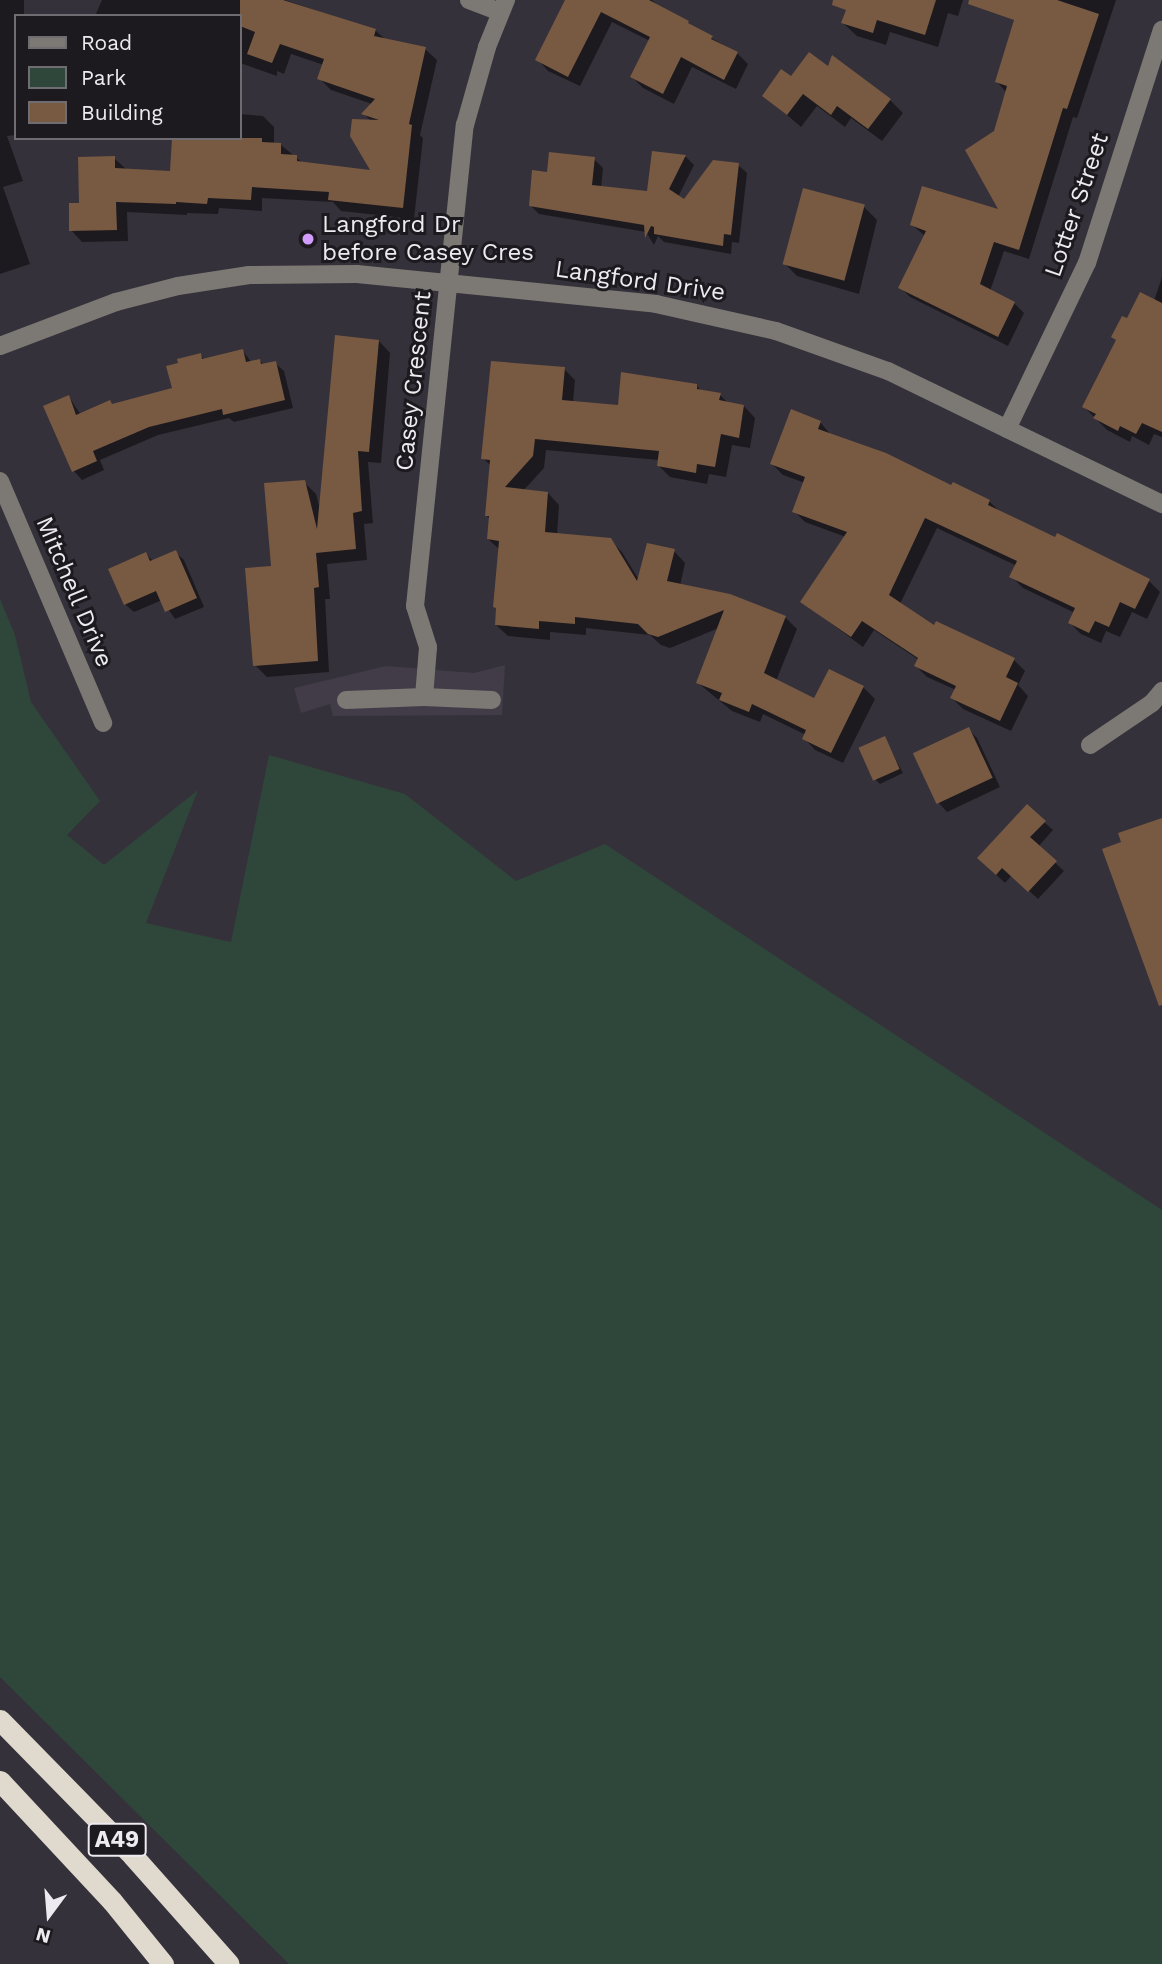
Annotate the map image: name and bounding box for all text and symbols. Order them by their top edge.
legend [14,14,242,140]
text: Road [81,30,132,55]
text: Park [81,65,126,90]
text: Building [81,100,163,125]
street label: Lotter Street [1039,129,1115,281]
place label: Langford Dr before Casey Cres [322,211,535,267]
marker: Langford Dr before Casey Cres [300,231,316,247]
street label: Langford Drive [553,255,727,307]
street label: Casey Crescent [390,290,438,472]
street label: Mitchell Drive [29,512,119,672]
road number: A49 [87,1820,147,1859]
north arrow [14,1880,84,1950]
text: N [33,1923,53,1949]

